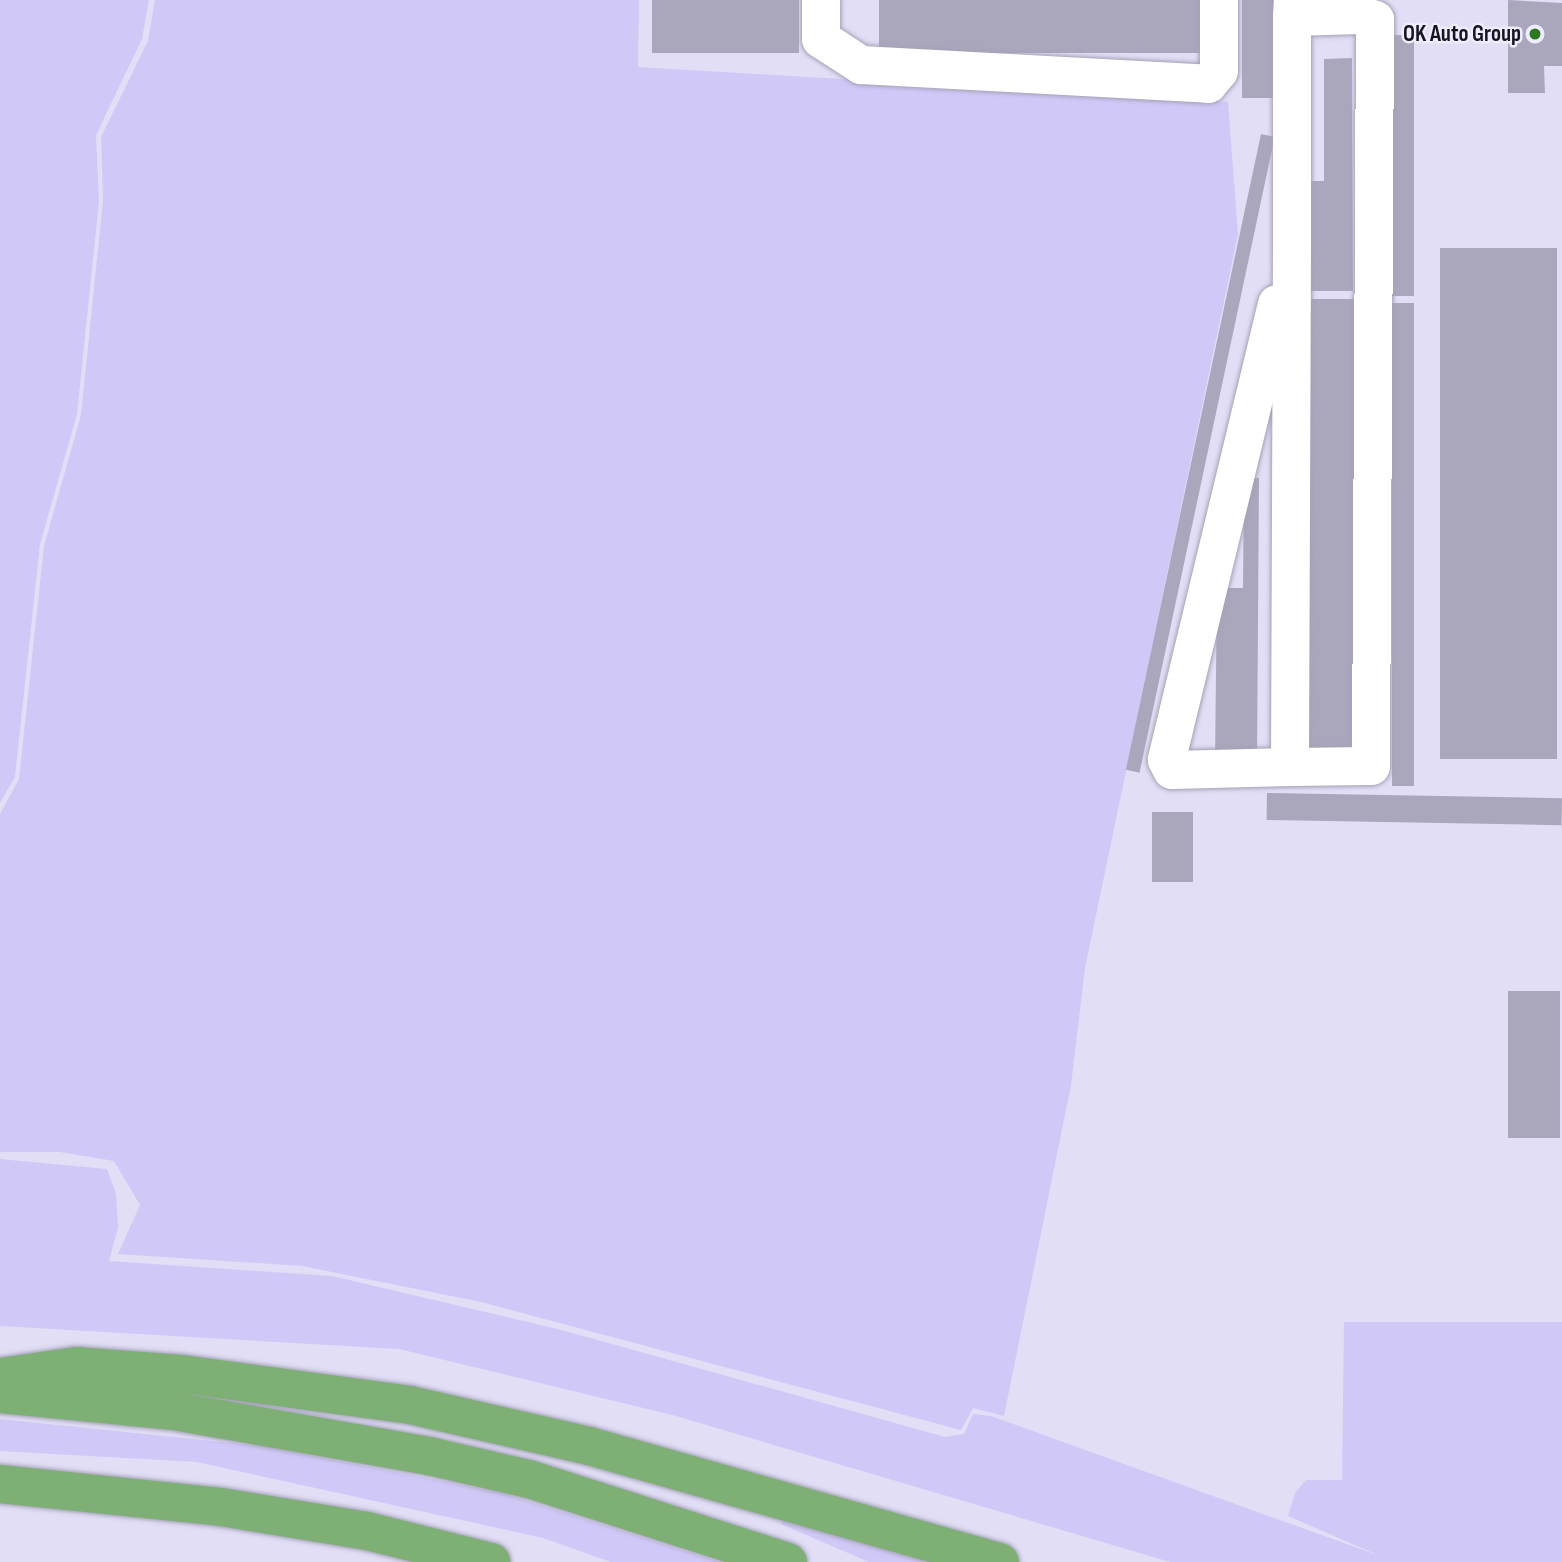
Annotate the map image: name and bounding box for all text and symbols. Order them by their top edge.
place label: OK Auto Group [1403,20,1521,48]
marker: OK Auto Group [1527,26,1543,42]

